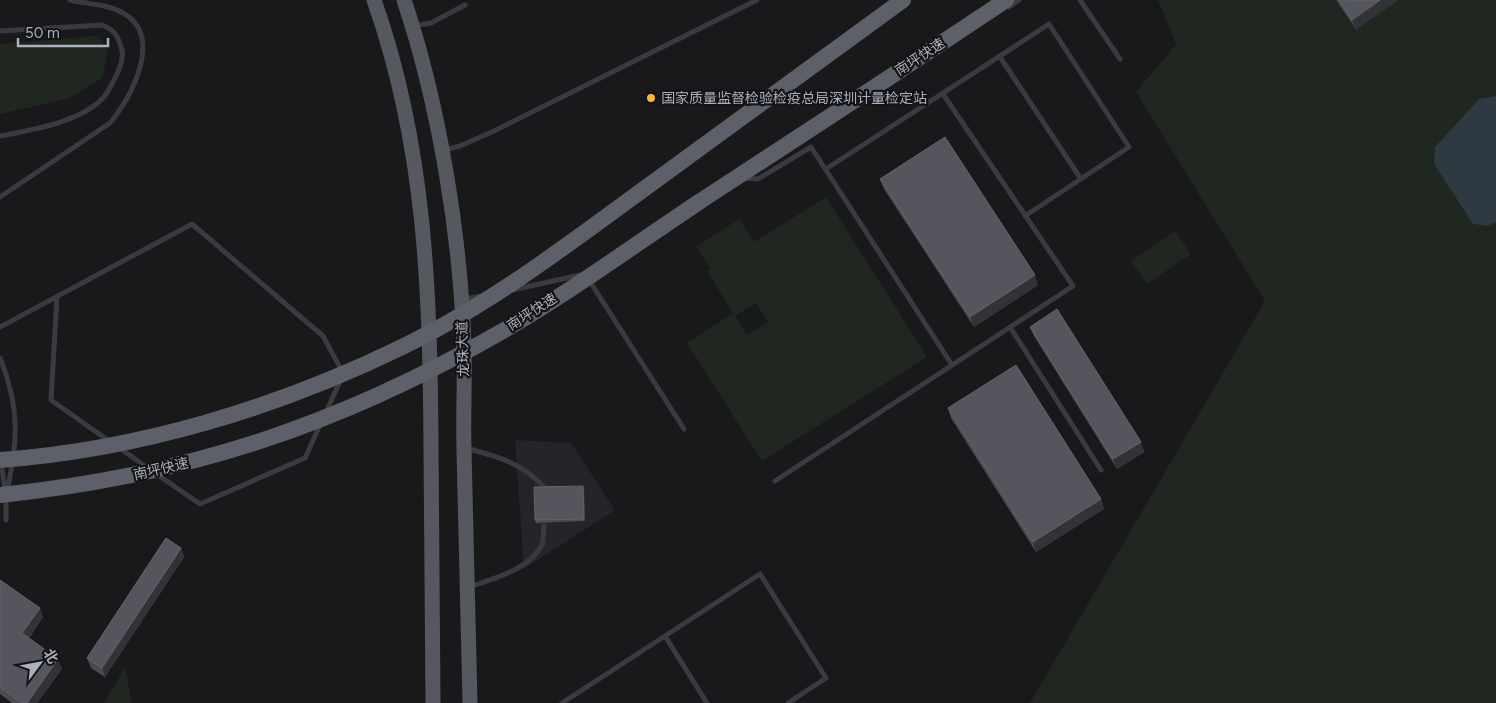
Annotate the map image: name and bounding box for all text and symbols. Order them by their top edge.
scale bar [18,15,108,47]
text: 50 m [25,24,60,42]
street label: 南坪快速 [892,35,948,79]
place label: 国家质量监督检验检疫总局深圳计量检定站 [661,90,927,107]
marker: 国家质量监督检验检疫总局深圳计量检定站 [645,92,657,104]
street label: 南坪快速 [504,290,560,334]
street label: 龙珠大道 [454,321,472,377]
street label: 南坪快速 [132,454,190,484]
north arrow [15,638,65,688]
text: 北 [40,646,62,667]

